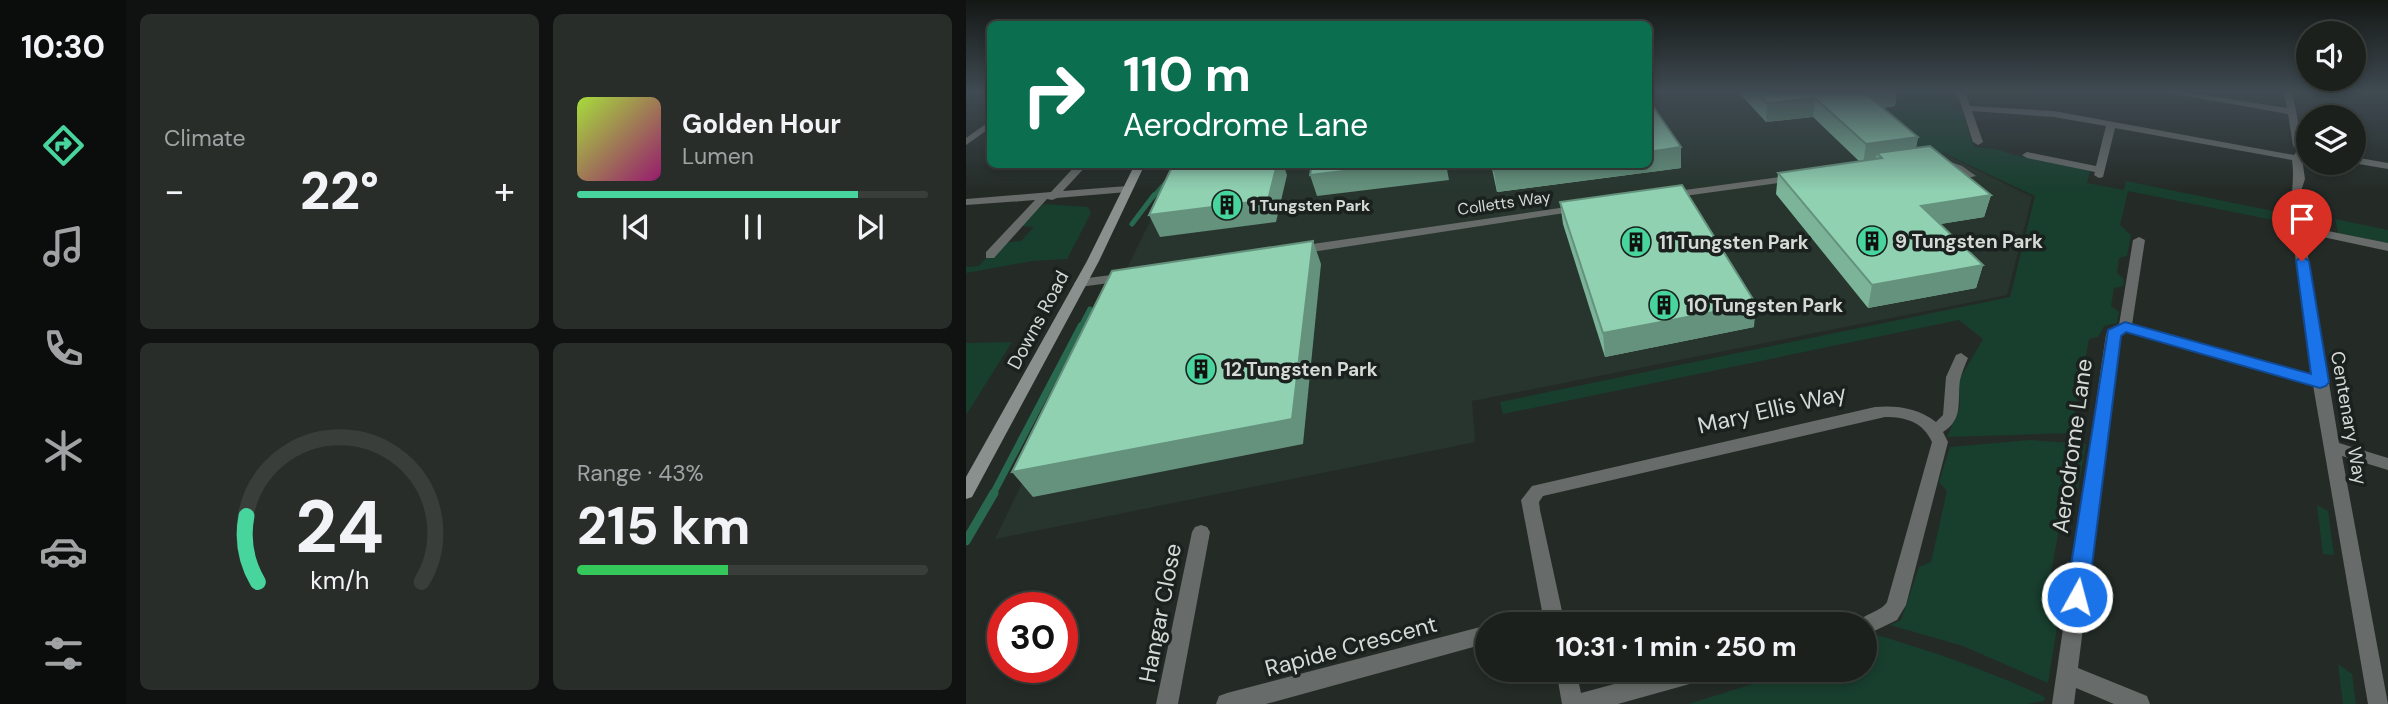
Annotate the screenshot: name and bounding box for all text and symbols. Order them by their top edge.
map controls [2296,21,2366,175]
button: sound [2296,21,2366,91]
text: 10:30 [21,26,105,68]
text: 110 m [1123,42,1251,106]
icon: right [1008,49,1099,140]
text: Aerodrome Lane [1123,104,1368,146]
button: layers [2296,105,2366,175]
text: Golden Hour [682,107,841,141]
icon: directions [39,121,88,170]
text: Climate [164,123,246,153]
text: Lumen [682,141,754,171]
text: 22° [300,157,379,225]
text: − [164,166,185,216]
text: + [494,166,515,216]
street label: Colletts Way [1456,186,1552,220]
building icon: 1 Tungsten Park [1210,188,1244,222]
pin [2272,189,2332,261]
place label: 1 Tungsten Park [1250,195,1371,216]
icon: arrive [2283,200,2321,238]
icon: previous [617,208,655,246]
icon: pause [734,208,772,246]
icon: next [851,208,889,246]
icon: music [39,222,88,271]
building icon: 9 Tungsten Park [1855,224,1889,258]
building icon: 11 Tungsten Park [1619,225,1653,259]
place label: 9 Tungsten Park [1895,229,2043,254]
place label: 11 Tungsten Park [1659,230,1809,255]
street label: Downs Road [1002,266,1074,374]
building icon: 10 Tungsten Park [1647,288,1681,322]
place label: 10 Tungsten Park [1687,293,1843,318]
icon: phone [39,324,88,373]
street label: Centenary Way [2325,349,2373,487]
building icon: 12 Tungsten Park [1184,352,1218,386]
place label: 12 Tungsten Park [1224,357,1378,382]
street label: Aerodrome Lane [2045,357,2099,535]
street label: Mary Ellis Way [1695,377,1850,441]
icon: climate [39,426,88,475]
text: Range · 43% [577,458,704,488]
text: 24 [295,481,384,576]
text: 215 km [577,492,750,560]
icon: car [39,527,88,576]
street label: Hangar Close [1132,541,1188,685]
position arrow [2040,560,2114,634]
text: km/h [310,564,369,597]
speed limit sign: 30 [987,592,1078,683]
street label: Rapide Crescent [1262,609,1440,683]
icon: filters [39,629,88,678]
text: 10:31 · 1 min · 250 m [1555,630,1797,664]

